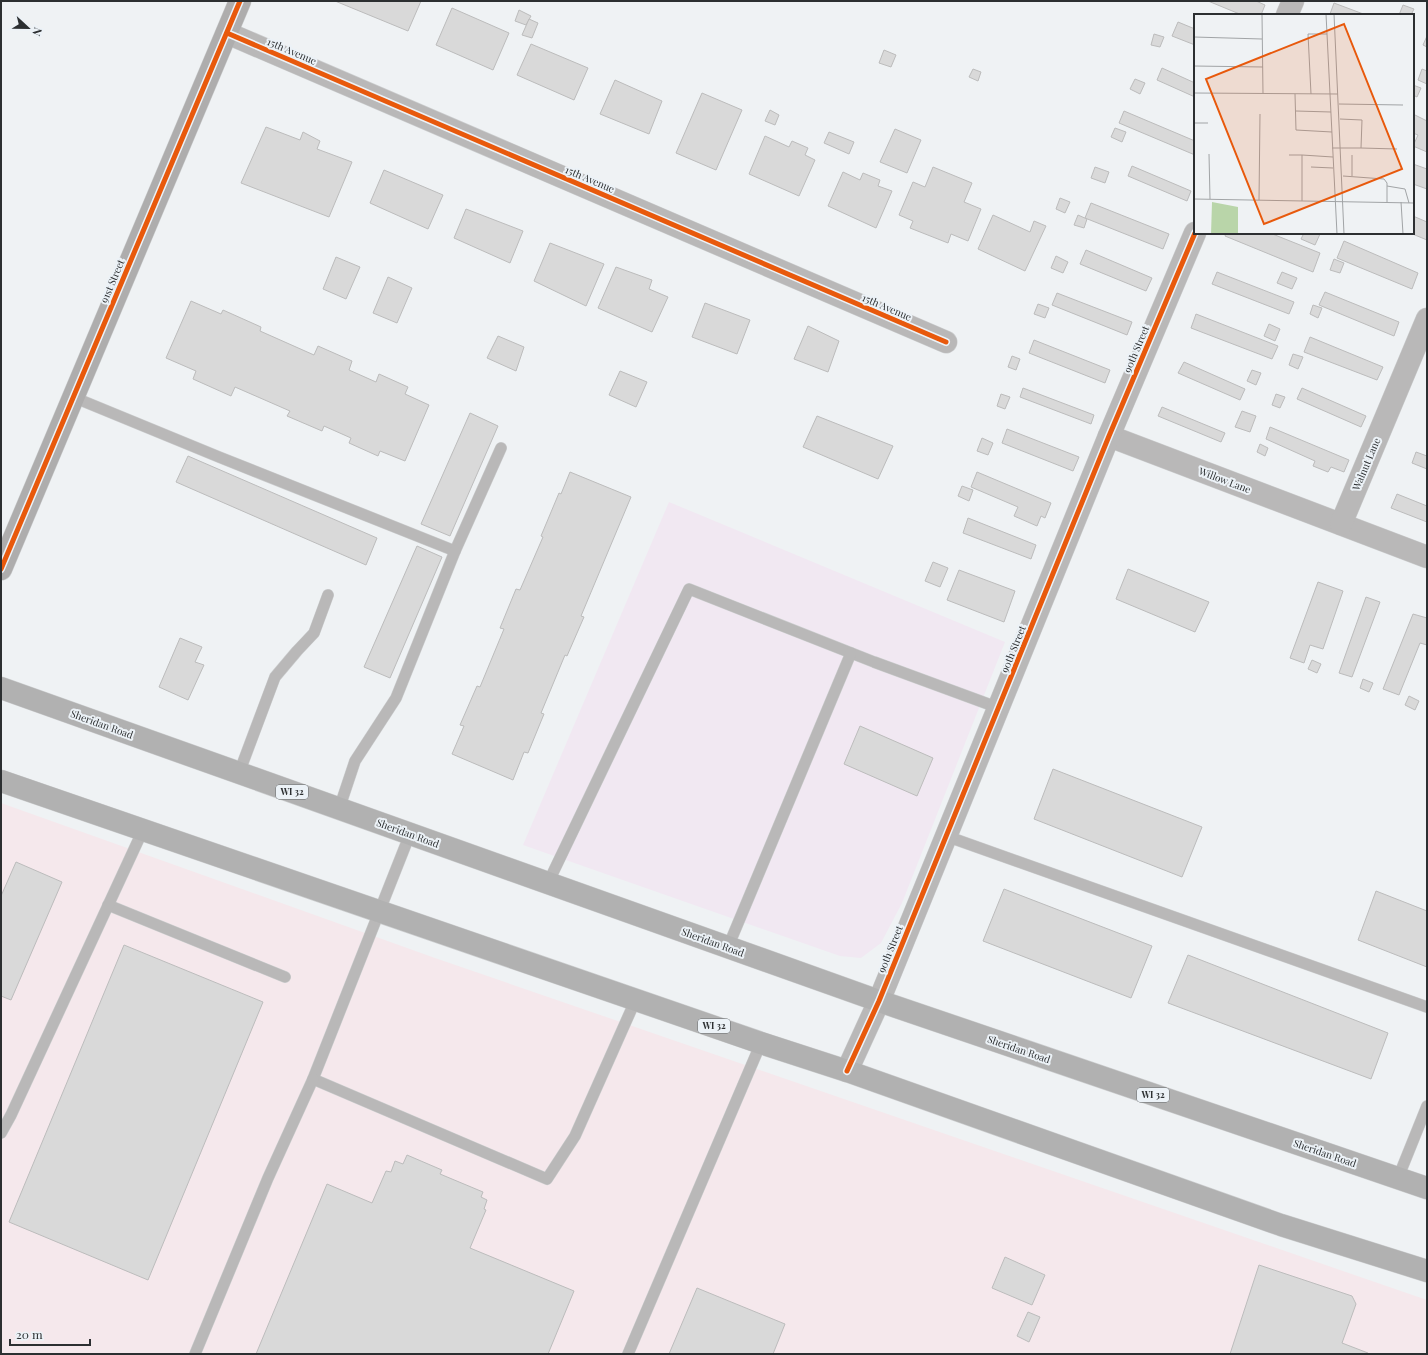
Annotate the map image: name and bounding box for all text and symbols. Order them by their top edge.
north arrow [8,8,48,48]
inset map [1194,14,1414,234]
text: N [29,25,46,38]
street label: 15th Avenue [265,34,319,68]
street label: 15th Avenue [563,162,617,196]
street label: 91st Street [97,257,128,305]
street label: 15th Avenue [860,290,914,324]
street label: 90th Street [1120,323,1152,375]
street label: Walnut Lane [1348,436,1383,493]
street label: Willow Lane [1196,463,1253,496]
street label: 90th Street [997,623,1029,675]
street label: Sheridan Road [69,706,135,742]
road number: WI 32 [276,785,308,799]
street label: Sheridan Road [375,815,441,851]
street label: 90th Street [874,923,906,975]
street label: Sheridan Road [680,924,746,960]
road number: WI 32 [698,1019,730,1033]
street label: Sheridan Road [986,1032,1053,1066]
road number: WI 32 [1137,1088,1169,1102]
street label: Sheridan Road [1292,1136,1359,1170]
scale bar [10,1321,90,1347]
text: 20 m [16,1326,43,1342]

